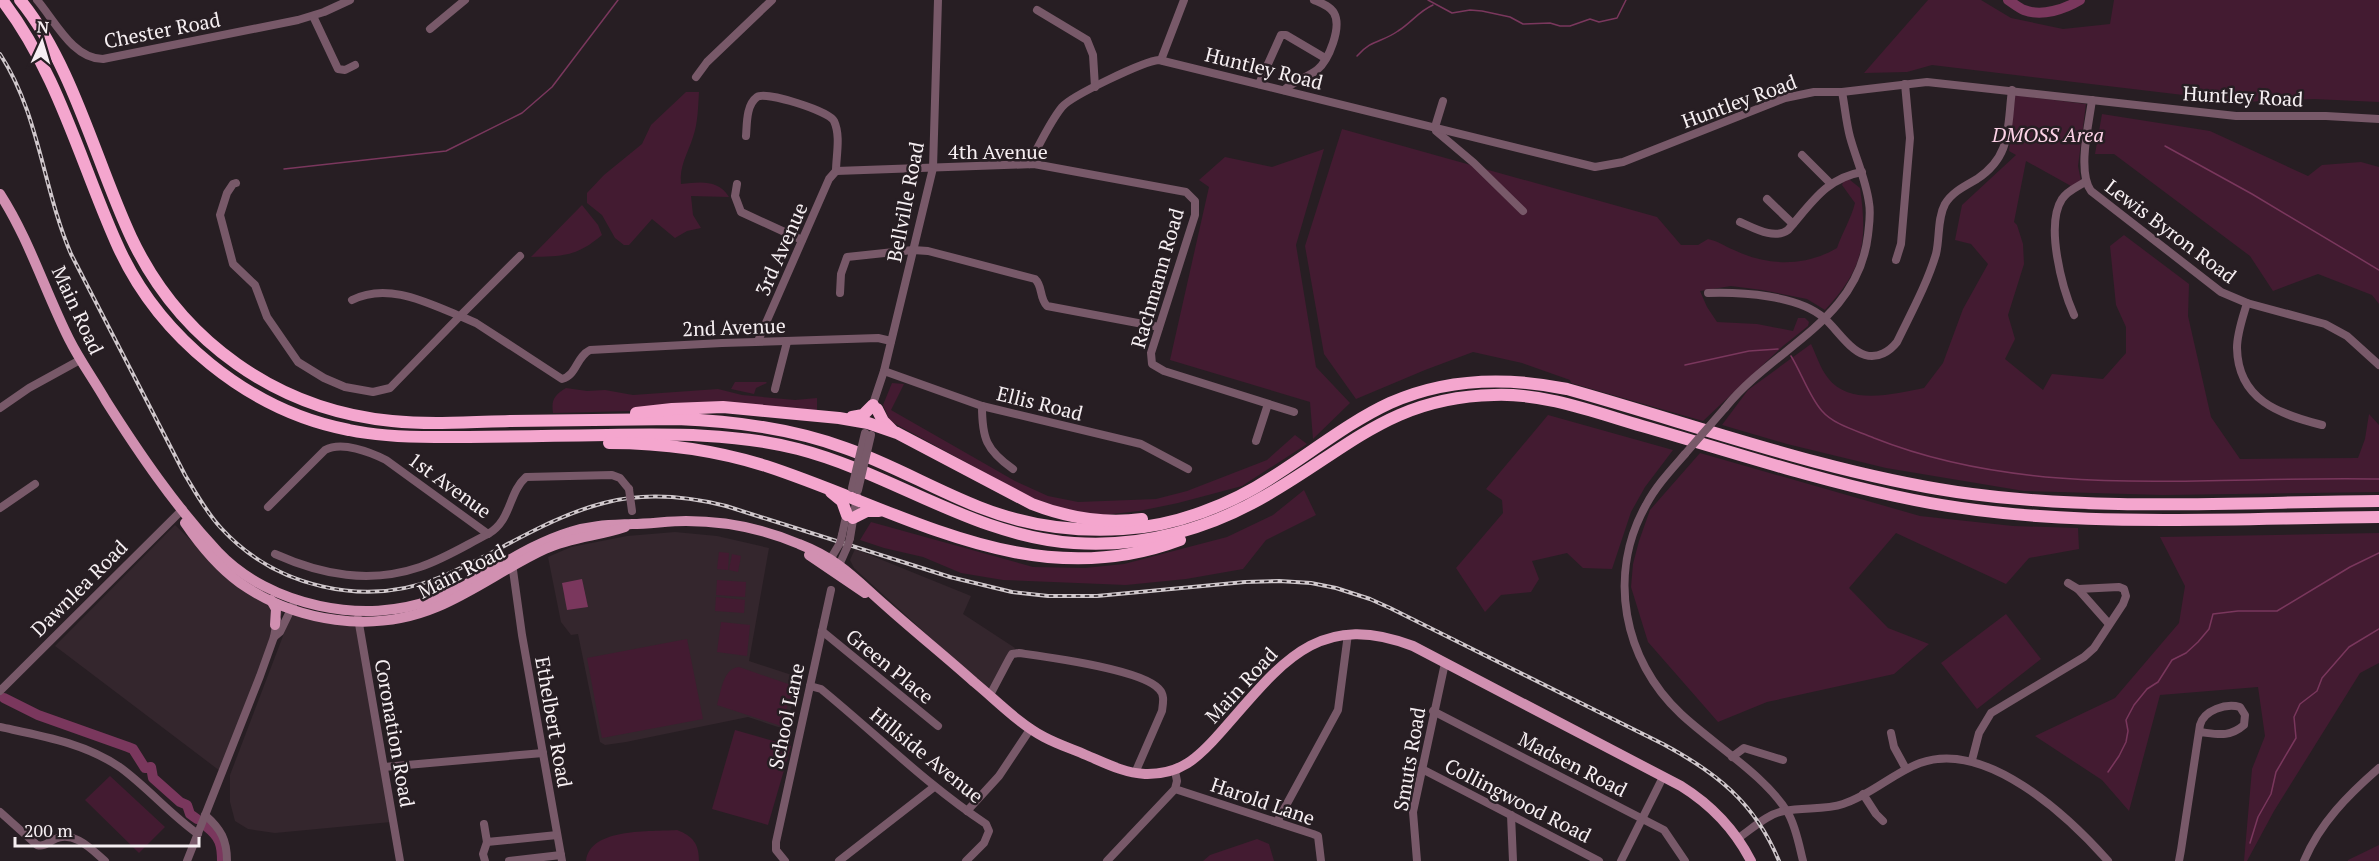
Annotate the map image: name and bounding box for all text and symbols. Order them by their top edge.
street label: Chester Road [102,5,222,55]
north arrow [12,12,72,72]
text: N [36,16,50,38]
street label: Huntley Road [1202,40,1326,96]
street label: Huntley Road [1678,68,1800,134]
street label: Huntley Road [2182,79,2304,113]
park label: DMOSS Area [1991,121,2104,148]
street label: 4th Avenue [948,138,1048,165]
street label: Bellville Road [880,139,930,265]
street label: Lewis Byron Road [2100,173,2242,289]
street label: 3rd Avenue [748,198,814,300]
street label: Rachmann Road [1124,205,1190,351]
street label: Main Road [46,261,110,359]
street label: 2nd Avenue [682,312,786,342]
street label: Ellis Road [994,379,1086,427]
street label: 1st Avenue [403,446,497,524]
street label: Dawnlea Road [25,534,133,642]
street label: Main Road [413,537,509,605]
street label: Green Place [841,622,939,710]
street label: Main Road [1199,641,1283,729]
street label: Ethelbert Road [529,654,579,790]
street label: Coronation Road [369,657,421,809]
street label: School Lane [762,660,810,772]
street label: Hillside Avenue [865,701,989,809]
street label: Smuts Road [1387,705,1431,813]
street label: Madsen Road [1514,725,1632,803]
street label: Collingwood Road [1440,751,1596,849]
street label: Harold Lane [1207,771,1319,831]
scale bar [15,810,200,848]
text: 200 m [24,818,73,842]

